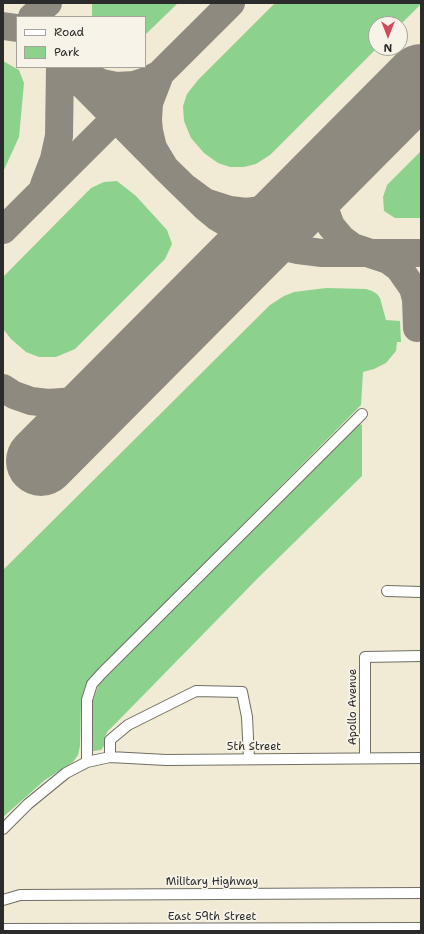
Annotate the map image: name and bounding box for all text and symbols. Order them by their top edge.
legend [16,16,146,68]
north arrow [368,16,408,56]
text: Road [54,24,84,40]
text: N [384,40,392,55]
text: Park [54,44,80,60]
street label: Apollo Avenue [346,669,360,745]
street label: 5th Street [227,740,281,754]
street label: Military Highway [166,875,258,889]
street label: East 59th Street [168,910,256,924]

